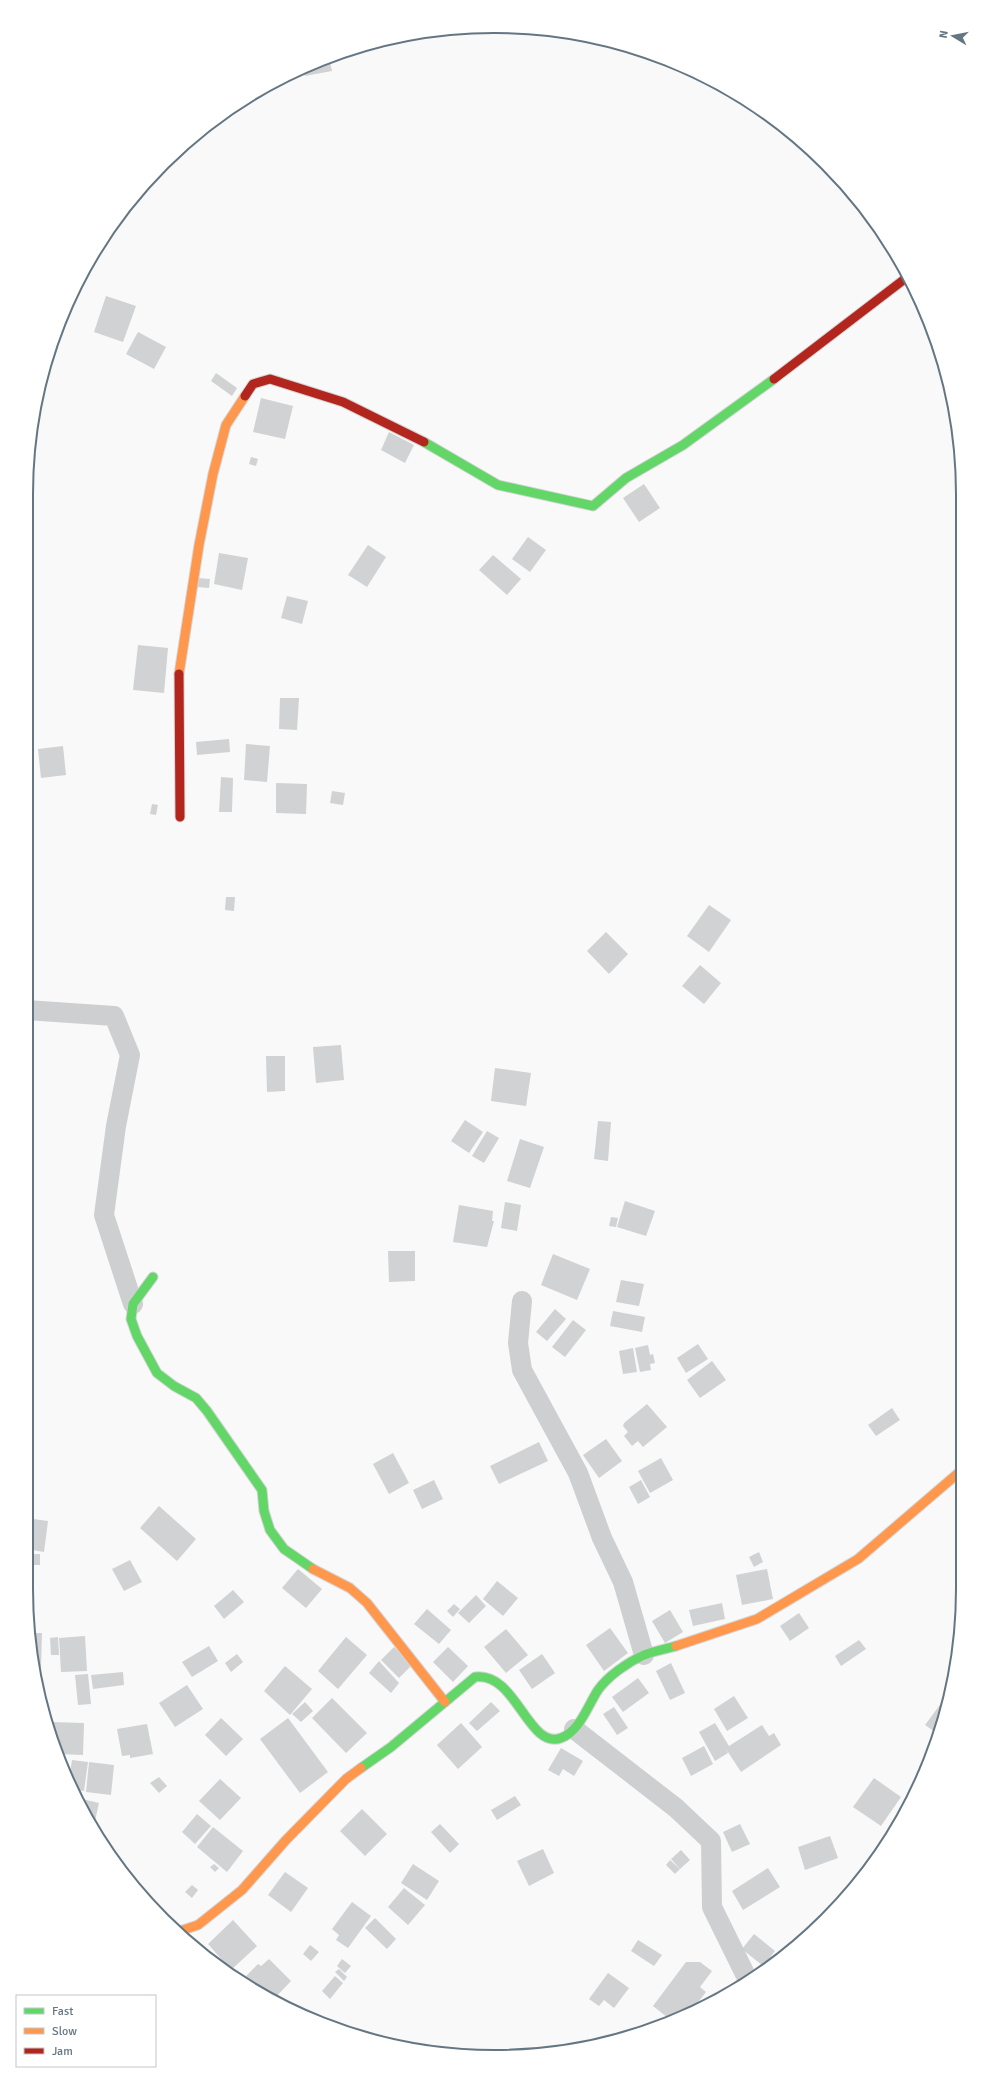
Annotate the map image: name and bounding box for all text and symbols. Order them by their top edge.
north arrow [933,16,973,56]
text: N [937,29,951,39]
legend [16,1995,156,2067]
text: Fast [52,2004,73,2019]
text: Slow [52,2024,77,2039]
text: Jam [52,2044,73,2059]

